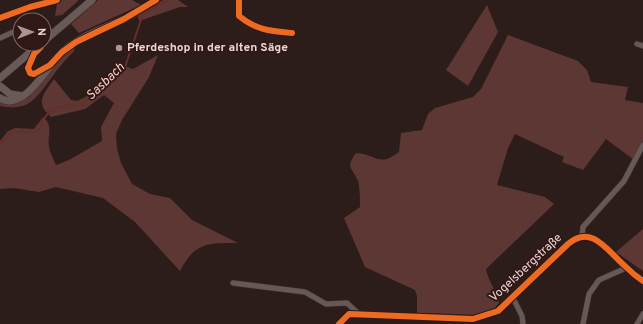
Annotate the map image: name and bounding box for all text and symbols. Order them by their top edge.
north arrow [12,12,52,52]
text: N [34,28,48,36]
place label: Pferdeshop in der alten Säge [127,40,288,56]
marker: Pferdeshop in der alten Säge [114,43,124,53]
water label: Sasbach [83,60,129,104]
street label: Vogelsbergstraße [486,230,566,306]

